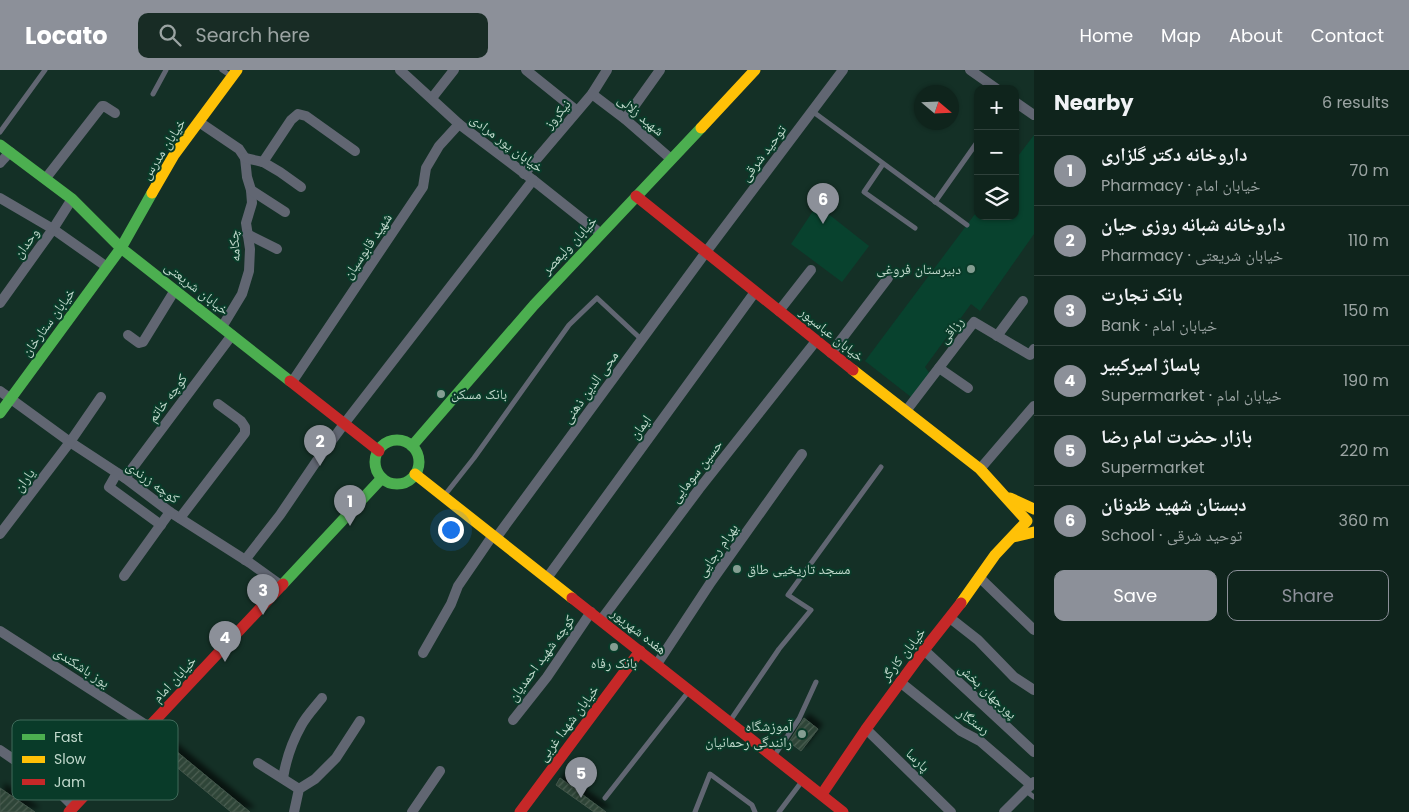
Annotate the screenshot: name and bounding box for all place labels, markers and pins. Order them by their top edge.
pin: 6 [807,183,839,224]
place label: دبیرستان فروغی [876,259,961,279]
marker: دبیرستان فروغی [965,263,977,275]
place label: بانک مسکن [451,384,507,404]
marker: بانک مسکن [435,388,447,400]
pin: 2 [304,425,336,466]
pin: 1 [334,485,366,526]
place label: مسجد تاریخیی طاق [747,559,850,579]
marker: مسجد تاریخیی طاق [731,563,743,575]
pin: 3 [247,574,279,615]
pin: 4 [209,621,241,662]
marker: بانک رفاه [608,641,620,653]
place label: بانک رفاه [591,653,637,673]
place label: آموزشگاه رانندگی رحمانیان [705,716,792,752]
marker: آموزشگاه رانندگی رحمانیان [796,728,808,740]
pin: 5 [565,757,597,798]

